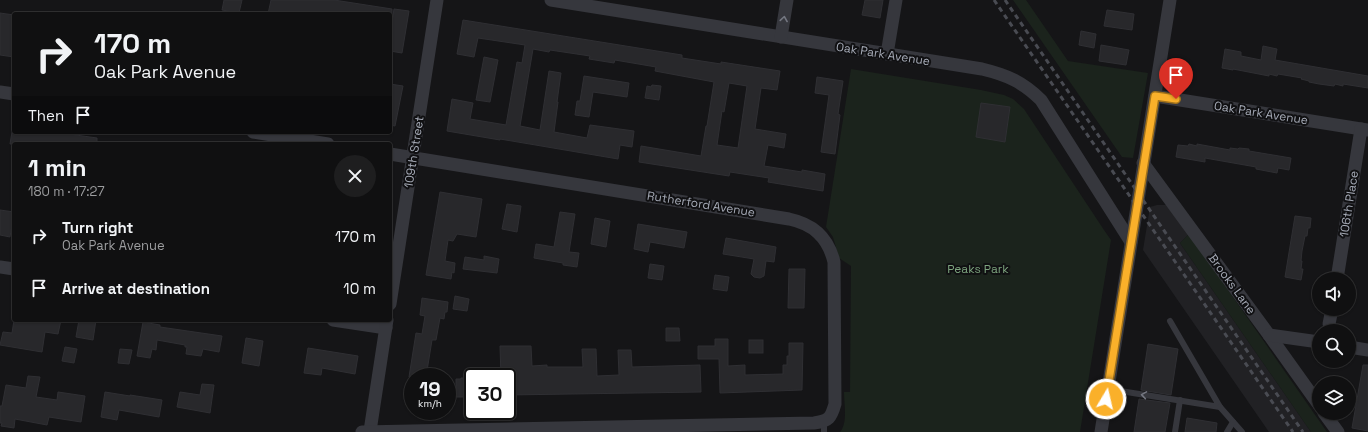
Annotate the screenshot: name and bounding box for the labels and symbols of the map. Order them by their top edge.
one-way arrow [779,15,788,22]
street label: Oak Park Avenue [835,39,931,69]
pin [1159,58,1193,99]
street label: Oak Park Avenue [1213,98,1309,128]
street label: 109th Street [400,115,428,189]
street label: 106th Place [1336,170,1362,238]
street label: Rutherford Avenue [646,188,756,220]
street label: Brooks Lane [1205,251,1259,317]
park label: Peaks Park [947,261,1009,277]
speed limit sign: 30 [464,368,516,420]
position arrow [1085,378,1127,420]
one-way arrow [1141,391,1147,400]

